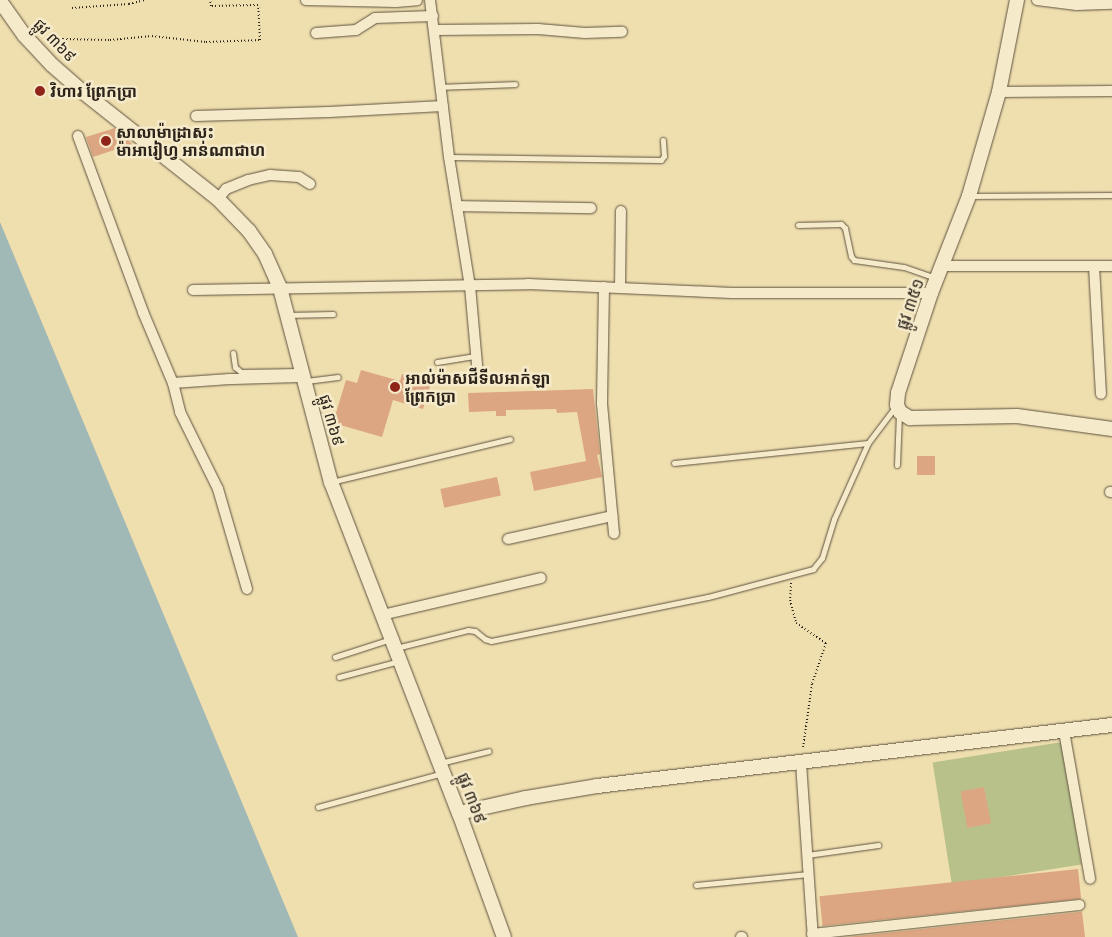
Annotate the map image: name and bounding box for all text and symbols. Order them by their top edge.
street label: ផ្លូវ ៣៦៩ [30,14,80,66]
place label: វិហារ ព្រែកប្រា [50,81,137,101]
marker: វិហារ ព្រែកប្រា [34,85,46,97]
place label: សាលាម៉ាដ្រាសះ ម៉ាអារៀហ្វ អាន់ណាជាហ [116,122,265,160]
marker: សាលាម៉ាដ្រាសះ ម៉ាអារៀហ្វ អាន់ណាជាហ [100,135,112,147]
street label: ផ្លូវ ៣៥១ [892,276,928,332]
place label: អាល់ម៉ាសជីទីលអាក់ឡា ព្រែកប្រា [405,368,550,406]
marker: អាល់ម៉ាសជីទីលអាក់ឡា ព្រែកប្រា [389,381,401,393]
street label: ផ្លូវ ៣៦៩ [315,392,349,448]
street label: ផ្លូវ ៣៦៩ [454,770,490,826]

